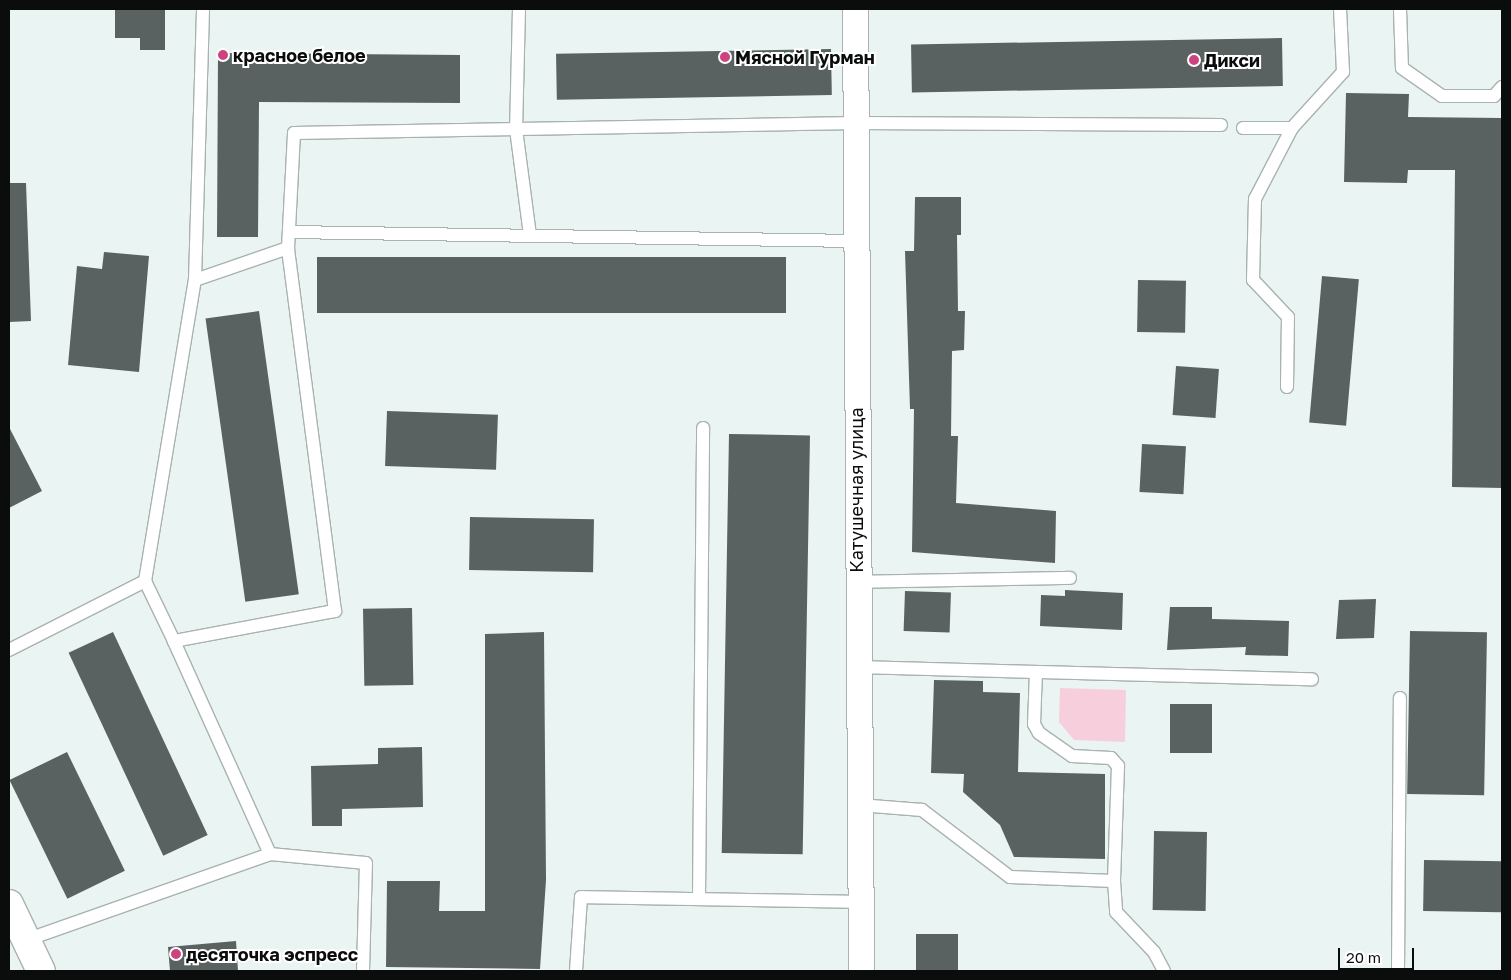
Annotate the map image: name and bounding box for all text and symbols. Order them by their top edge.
place label: красное белое [233,44,366,66]
place label: Мясной Гурман [735,46,875,68]
marker: красное белое [217,49,229,61]
place label: Дикси [1204,49,1260,71]
marker: Мясной Гурман [719,51,731,63]
marker: Дикси [1188,54,1200,66]
street label: Катушечная улица [845,407,867,573]
scale bar [1341,938,1417,970]
place label: десяточка эспресс [186,943,358,965]
marker: десяточка эспресс [170,948,182,960]
text: 20 m [1346,948,1381,966]

